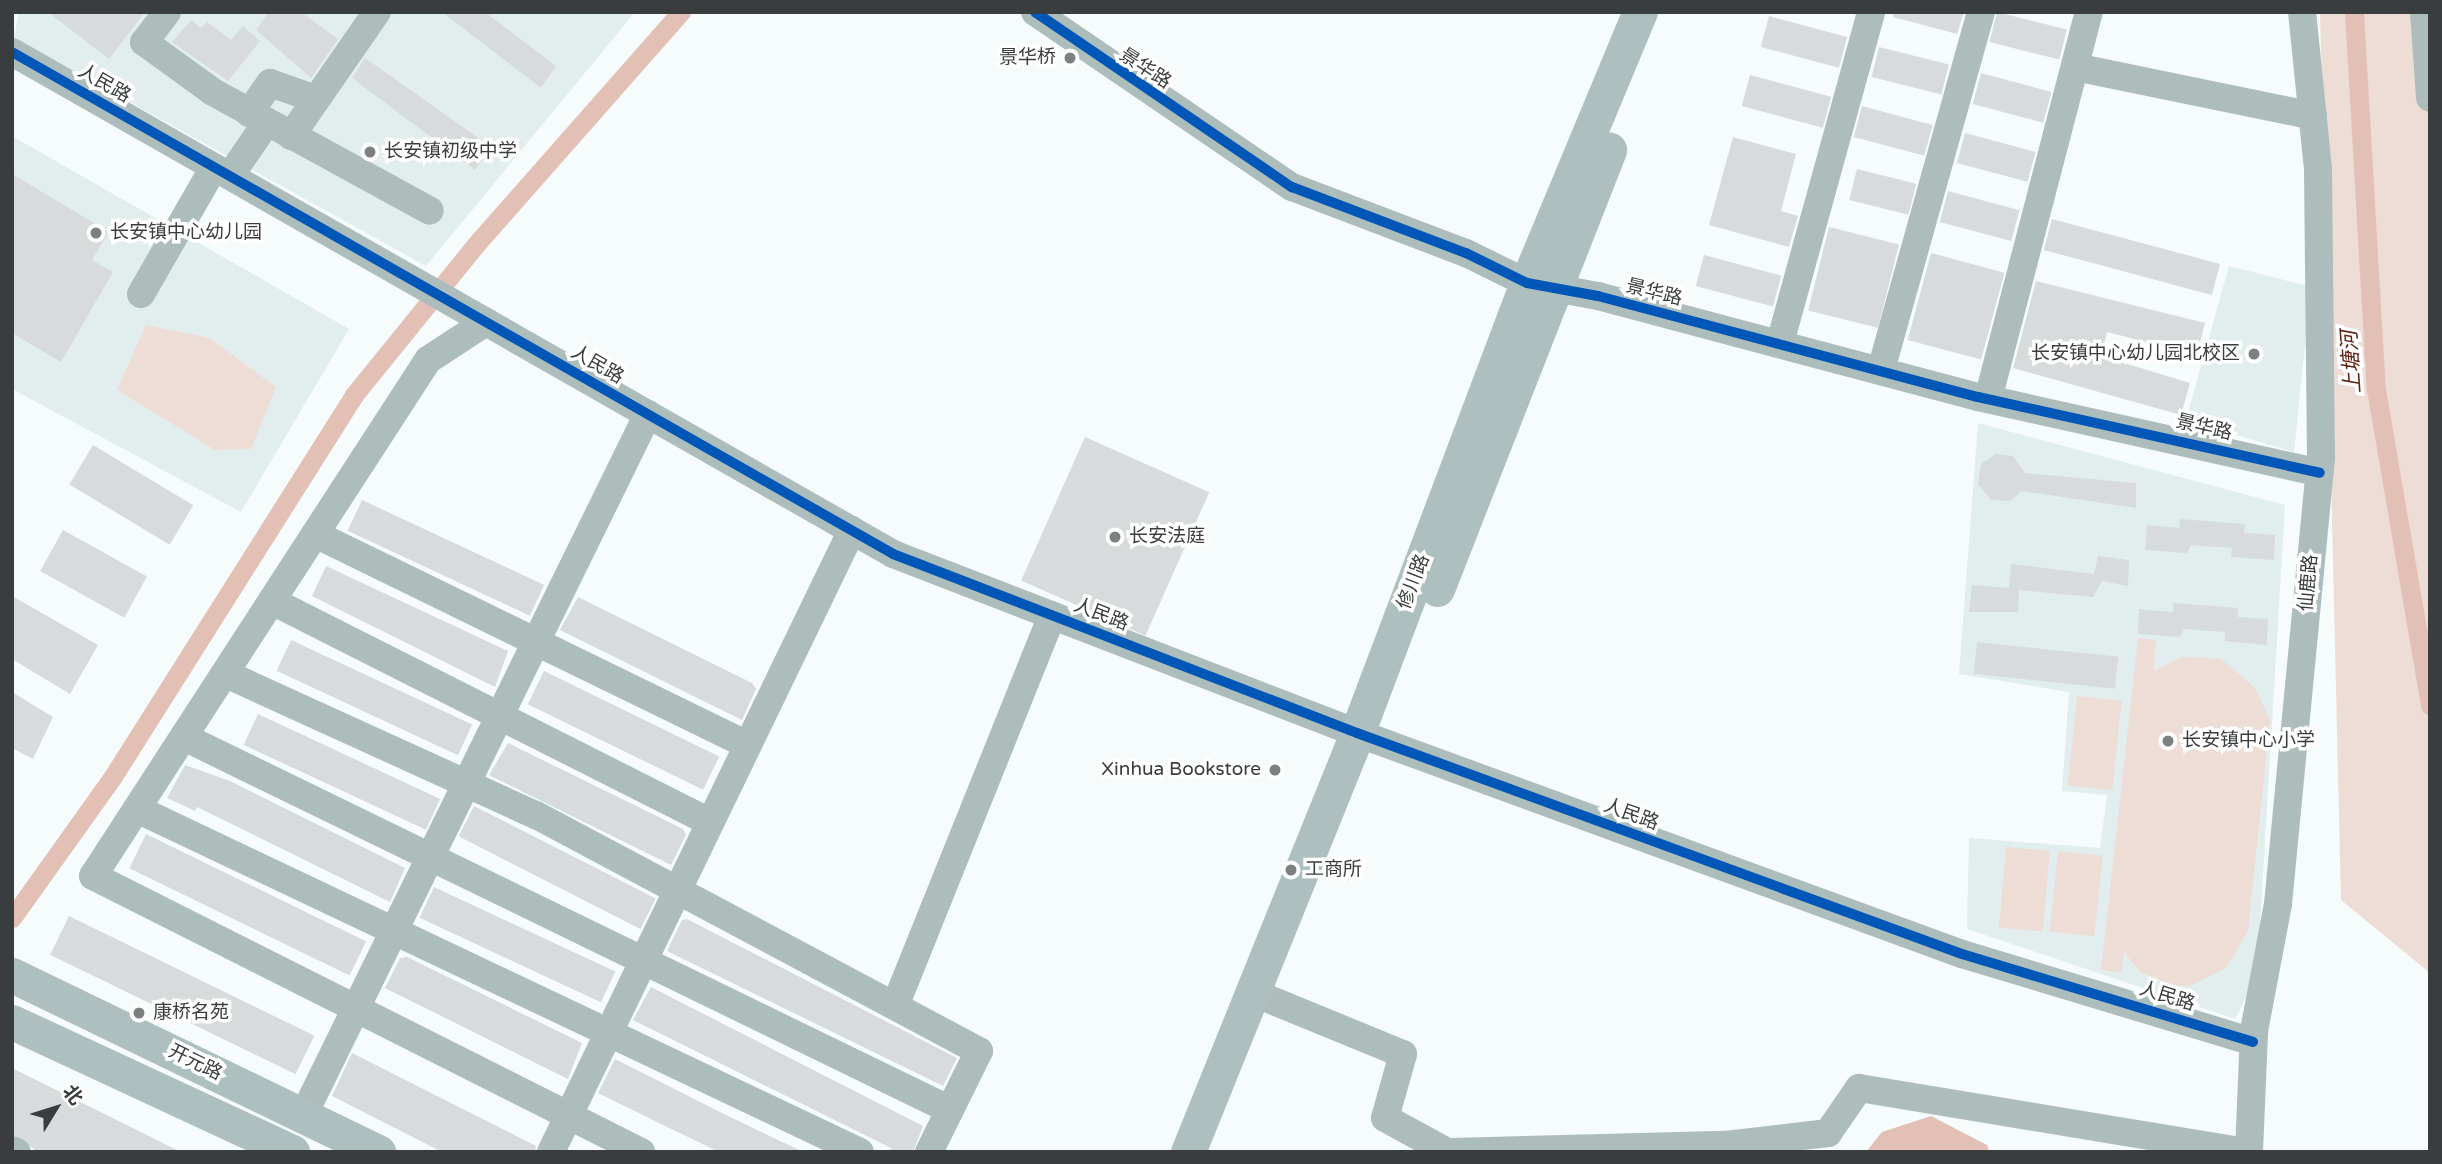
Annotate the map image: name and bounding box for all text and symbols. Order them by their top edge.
street label: 景华路 [1115,44,1175,94]
place label: 景华桥 [999,47,1056,69]
marker: 景华桥 [1062,50,1078,66]
street label: 人民路 [74,60,134,108]
place label: 长安镇初级中学 [384,141,517,163]
marker: 长安镇初级中学 [362,144,378,160]
place label: 长安镇中心幼儿园 [110,222,262,244]
marker: 长安镇中心幼儿园 [88,225,104,241]
street label: 景华路 [1624,275,1684,311]
water label: 上塘河 [2337,330,2367,394]
street label: 人民路 [567,341,627,389]
place label: 长安镇中心幼儿园北校区 [2031,343,2240,365]
marker: 长安镇中心幼儿园北校区 [2246,346,2262,362]
street label: 景华路 [2174,410,2234,446]
place label: 长安法庭 [1129,526,1205,548]
marker: 长安法庭 [1107,529,1123,545]
street label: 修川路 [1393,551,1435,613]
street label: 仙鹿路 [2295,554,2323,612]
street label: 人民路 [1070,594,1132,636]
place label: 长安镇中心小学 [2182,730,2315,752]
marker: 长安镇中心小学 [2160,733,2176,749]
place label: Xinhua Bookstore [1101,759,1261,781]
marker: Xinhua Bookstore [1267,762,1283,778]
street label: 人民路 [1600,795,1662,835]
place label: 工商所 [1305,859,1362,881]
marker: 工商所 [1283,862,1299,878]
street label: 人民路 [2136,978,2198,1016]
place label: 康桥名苑 [153,1002,229,1024]
marker: 康桥名苑 [131,1005,147,1021]
street label: 开元路 [164,1040,226,1086]
north arrow [21,1073,91,1143]
text: 北 [58,1081,87,1109]

